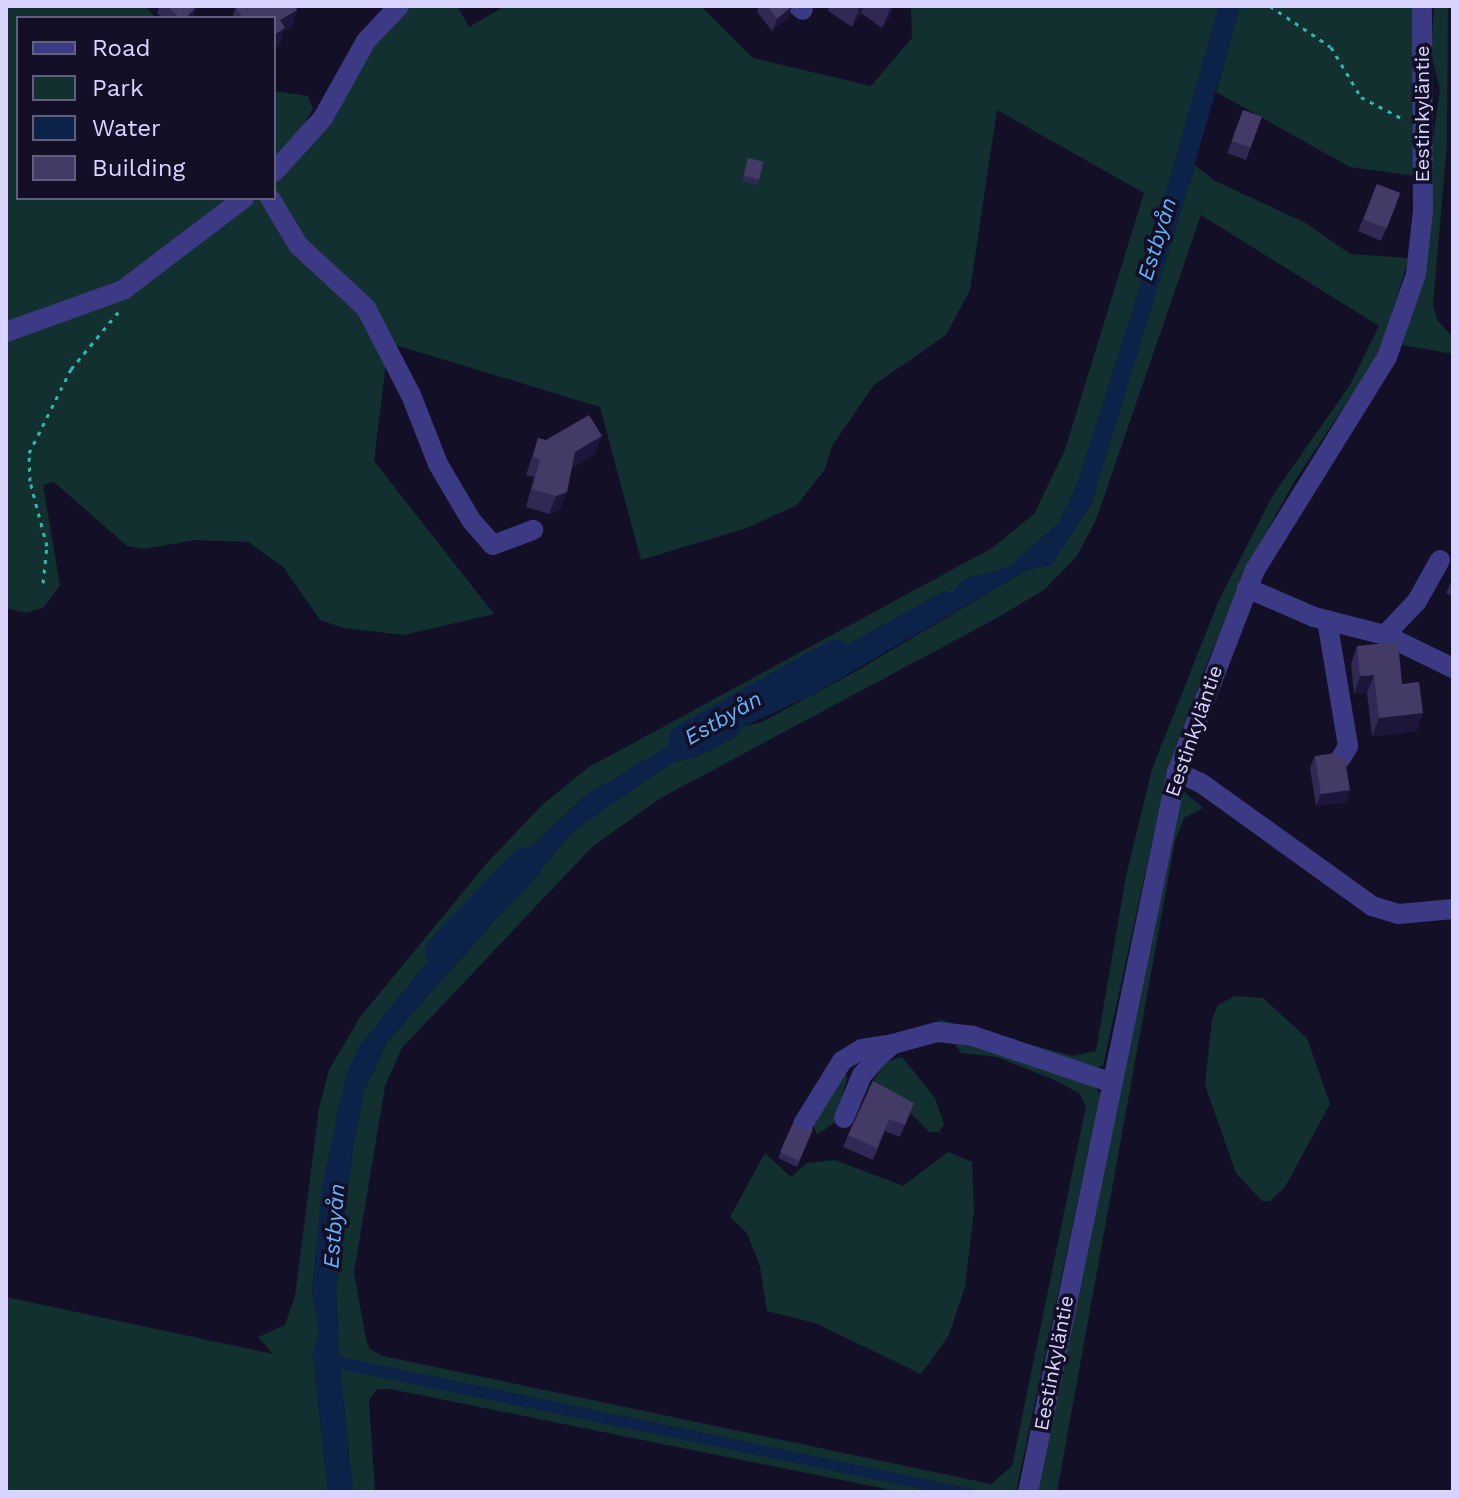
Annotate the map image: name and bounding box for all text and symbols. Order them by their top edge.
legend [16,16,276,200]
text: Road [92,34,151,62]
street label: Eestinkyläntie [1410,45,1434,183]
text: Park [92,74,144,102]
text: Water [92,114,161,142]
text: Building [92,154,185,182]
water label: Estbyån [1132,194,1182,284]
street label: Eestinkyläntie [1160,662,1228,800]
water label: Estbyån [680,685,766,751]
water label: Estbyån [318,1183,350,1269]
street label: Eestinkyläntie [1029,1293,1079,1433]

